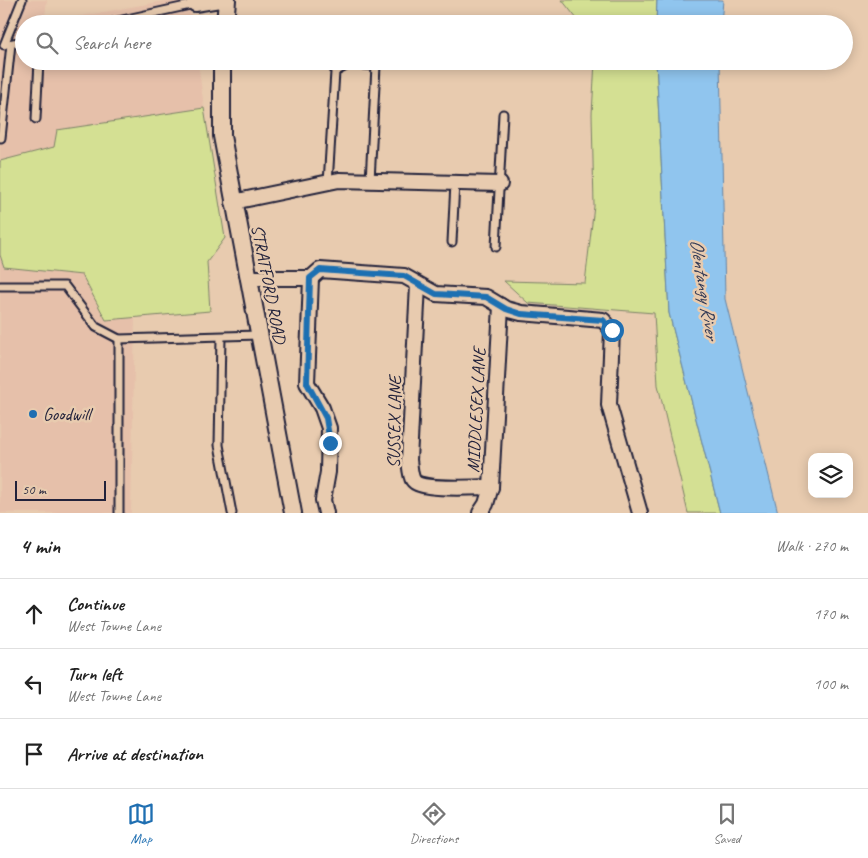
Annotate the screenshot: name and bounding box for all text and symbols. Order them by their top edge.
search box [15,15,853,70]
icon: search [33,29,61,57]
text: Search here [73,31,150,55]
street label: STRATFORD ROAD [247,223,292,347]
water label: Olentangy River [684,237,724,344]
route start [601,319,624,342]
street label: MIDDLESEX LANE [462,345,490,473]
street label: SUSSEX LANE [382,373,406,468]
place label: Goodwill [43,403,93,425]
marker: Goodwill [27,408,39,420]
route end [319,432,342,455]
map controls [808,453,853,498]
button: layers [808,453,853,498]
scale bar [15,478,106,501]
text: 50 m [22,481,46,498]
text: 4 min [20,533,60,559]
text: Walk · 270 m [776,536,848,556]
text: Continue [67,592,124,616]
icon: ahead [20,600,48,628]
text: 170 m [814,604,848,624]
text: West Towne Lane [67,616,161,636]
text: Turn left [67,662,122,686]
icon: left [20,670,48,698]
text: 100 m [814,674,848,694]
text: West Towne Lane [67,686,161,706]
icon: arrive [20,740,48,768]
text: Arrive at destination [67,742,203,766]
tab: Map [127,800,155,847]
tab: Directions [410,800,458,847]
tab: Saved [713,800,741,847]

